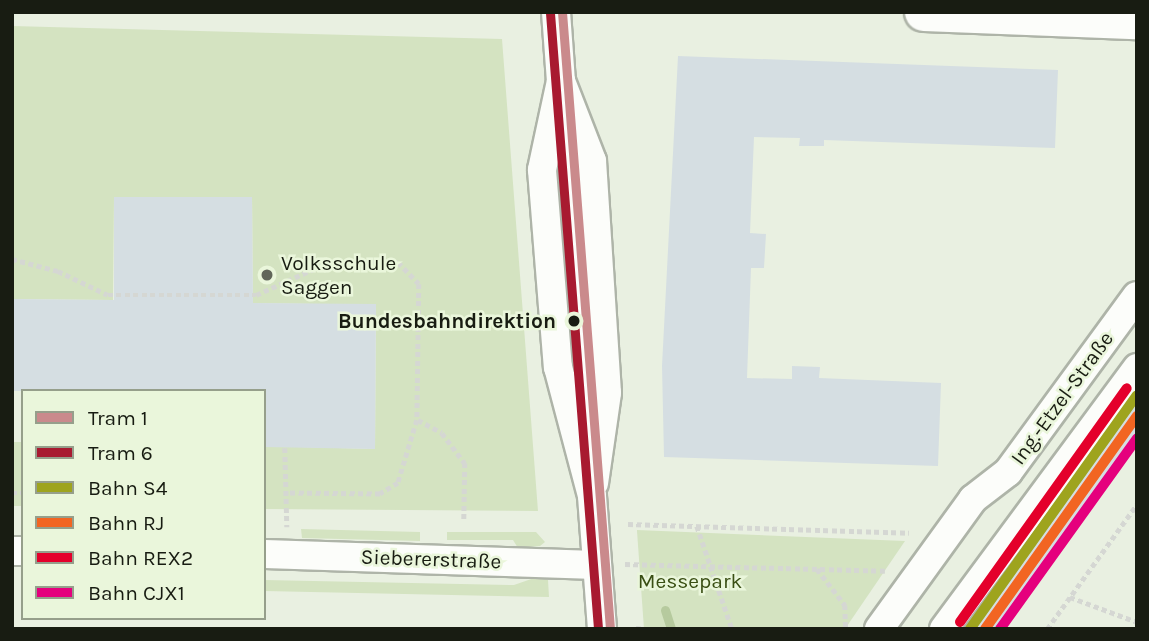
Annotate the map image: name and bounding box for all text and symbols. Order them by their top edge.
place label: Volksschule Saggen [281,250,396,300]
marker: Volksschule Saggen [259,267,275,283]
place label: Bundesbahndirektion [338,308,556,334]
marker: Bundesbahndirektion [563,310,585,332]
street label: Ing.-Etzel-Straße [1005,326,1119,470]
legend [21,389,266,620]
text: Tram 1 [88,406,148,430]
text: Tram 6 [88,441,153,465]
text: Bahn S4 [88,476,167,500]
text: Bahn RJ [88,511,164,535]
street label: Siebererstraße [360,544,502,574]
text: Bahn REX2 [88,546,193,570]
park label: Messepark [638,568,742,594]
text: Bahn CJX1 [88,581,185,605]

